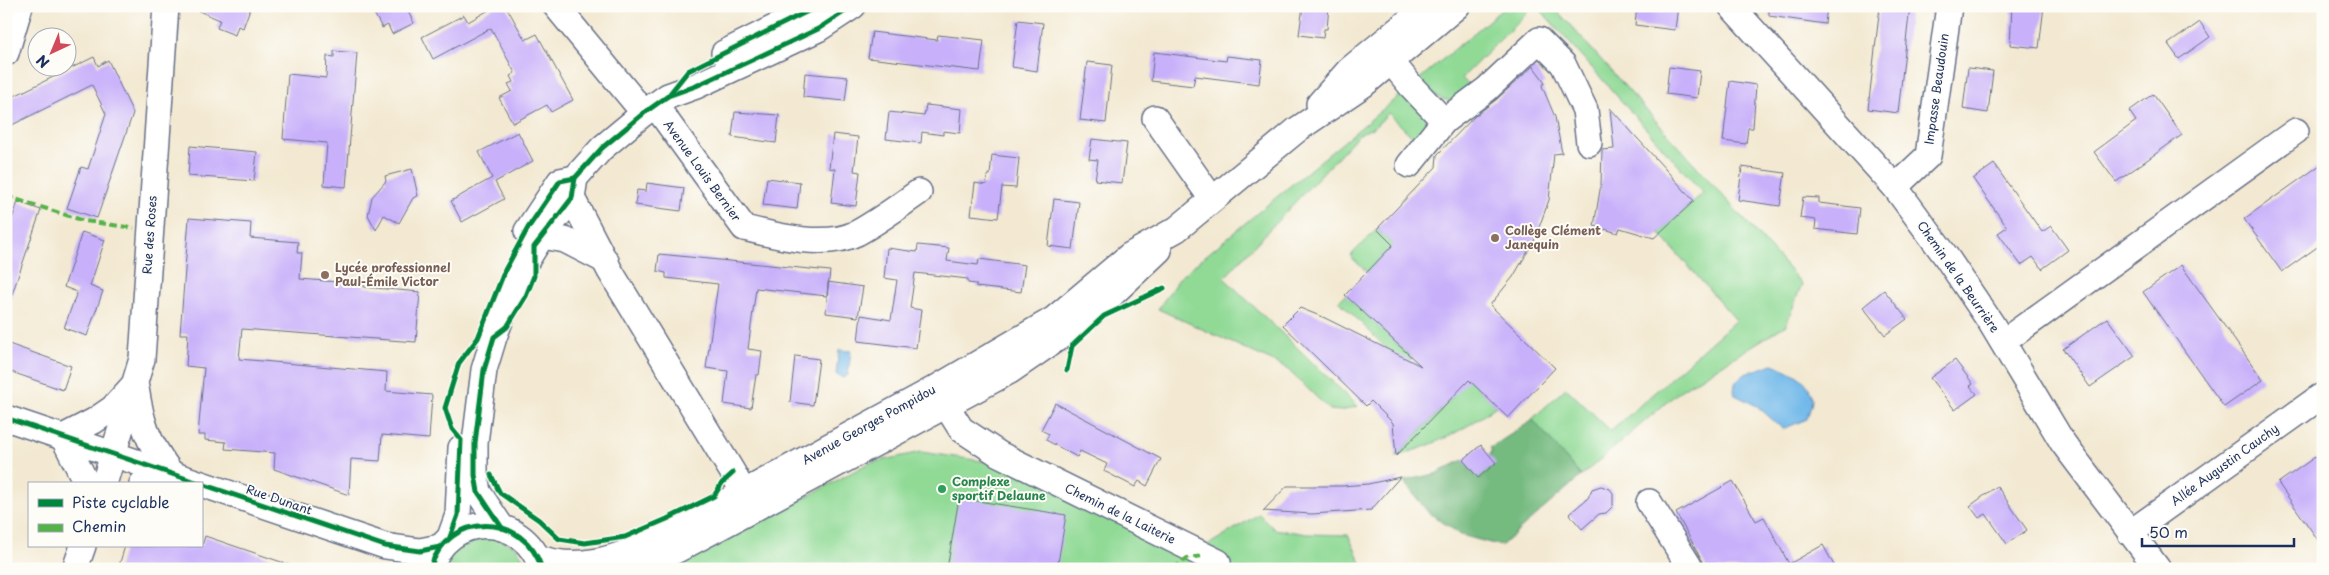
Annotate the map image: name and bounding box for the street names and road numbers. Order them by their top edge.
street label: Impasse Beaudouin [1919,32,1953,146]
street label: Avenue Louis Bernier [660,116,746,225]
street label: Rue des Roses [137,195,161,275]
street label: Chemin de la Beurrière [1913,217,2005,336]
street label: Avenue Georges Pompidou [798,380,939,468]
street label: Allée Augustin Cauchy [2167,419,2282,509]
street label: Chemin de la Laiterie [1062,478,1179,548]
street label: Rue Dunant [244,479,315,519]

